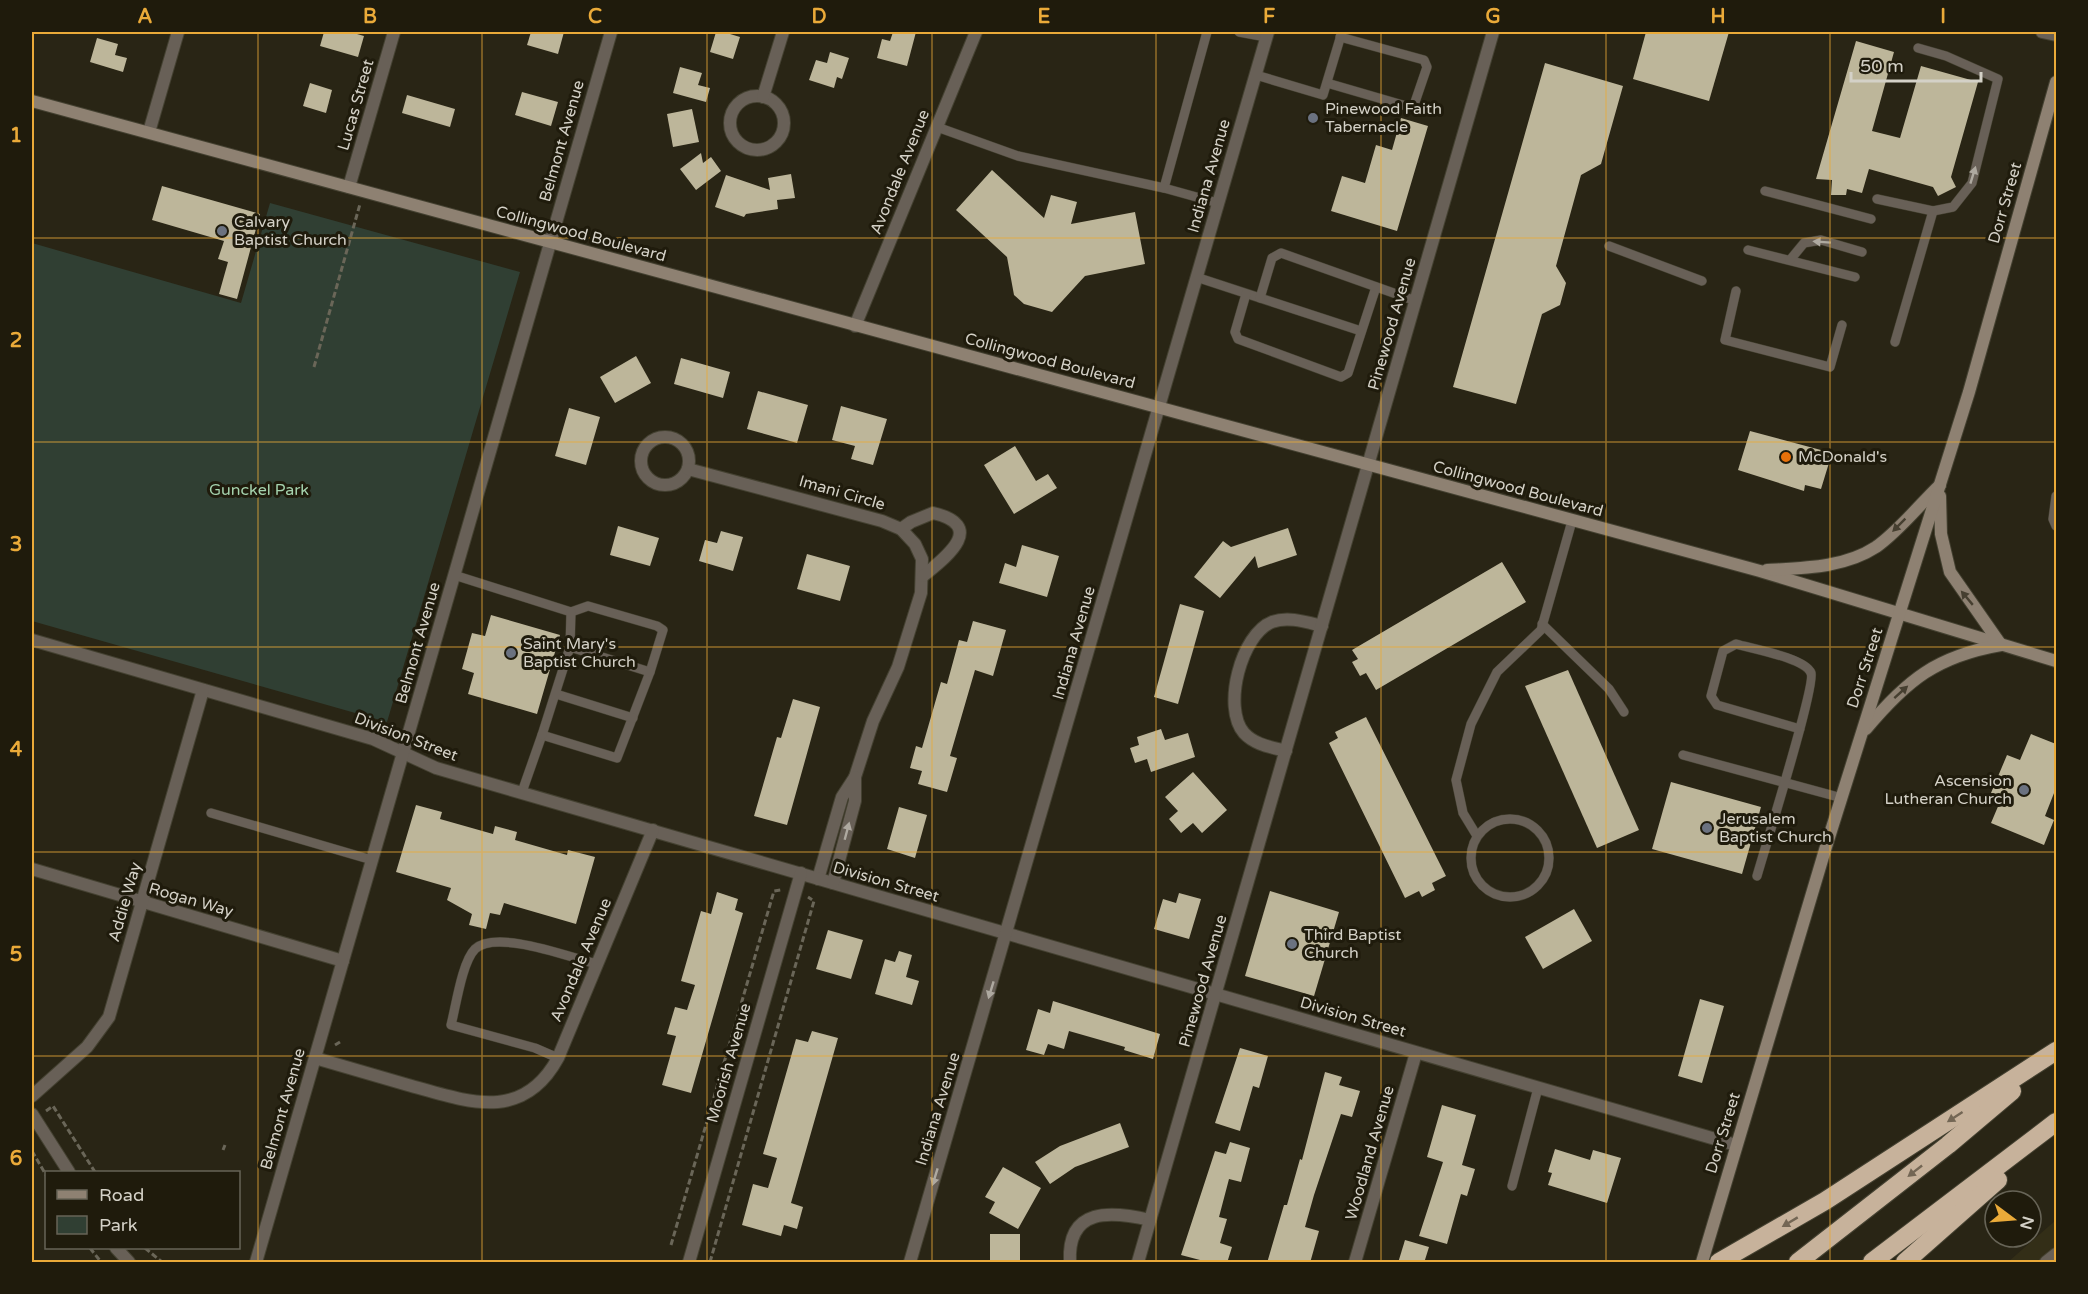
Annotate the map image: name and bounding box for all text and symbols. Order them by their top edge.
text: A [138,5,153,29]
text: B [363,5,377,29]
text: C [588,5,602,29]
text: D [811,5,827,29]
text: E [1038,5,1051,29]
text: F [1263,5,1275,29]
text: G [1485,5,1501,29]
text: H [1710,5,1726,29]
text: I [1940,5,1946,29]
scale bar [1851,45,1982,83]
text: 50 m [1860,55,1904,77]
street label: Lucas Street [333,57,379,153]
street label: Belmont Avenue [535,78,589,204]
place label: Pinewood Faith Tabernacle [1325,99,1442,137]
street label: Avondale Avenue [866,107,934,237]
marker: Pinewood Faith Tabernacle [1306,111,1320,125]
street label: Indiana Avenue [1183,117,1235,235]
text: 1 [10,124,22,148]
street label: Dorr Street [1984,160,2026,246]
one-way arrow [1969,166,1978,184]
street label: Collingwood Boulevard [494,202,668,266]
place label: Calvary Baptist Church [234,212,347,250]
marker: Calvary Baptist Church [215,224,229,238]
one-way arrow [1813,237,1832,247]
street label: Pinewood Avenue [1364,255,1420,393]
text: 2 [10,329,22,353]
street label: Collingwood Boulevard [963,329,1137,393]
place label: McDonald's [1798,447,1887,467]
marker: McDonald's [1779,450,1793,464]
street label: Collingwood Boulevard [1431,457,1605,521]
street label: Imani Circle [797,471,887,515]
park label: Gunckel Park [209,480,309,500]
one-way arrow [1891,518,1906,532]
text: 3 [10,533,22,557]
street label: Belmont Avenue [391,580,445,706]
street label: Indiana Avenue [1048,584,1100,702]
one-way arrow [1960,590,1973,606]
street label: Dorr Street [1843,625,1887,711]
place label: Saint Mary's Baptist Church [523,634,636,672]
marker: Saint Mary's Baptist Church [504,646,518,660]
one-way arrow [1893,686,1908,699]
street label: Division Street [351,708,461,766]
text: 4 [10,738,23,762]
place label: Ascension Lutheran Church [1884,771,2012,809]
marker: Ascension Lutheran Church [2017,783,2031,797]
place label: Jerusalem Baptist Church [1719,809,1832,847]
one-way arrow [843,821,852,839]
marker: Jerusalem Baptist Church [1700,821,1714,835]
street label: Division Street [831,857,941,907]
street label: Addie Way [104,859,146,944]
street label: Rogan Way [146,878,236,922]
street label: Avondale Avenue [546,895,616,1025]
street label: Pinewood Avenue [1175,912,1231,1050]
place label: Third Baptist Church [1304,925,1401,963]
marker: Third Baptist Church [1285,937,1299,951]
text: 5 [10,943,22,967]
one-way arrow [986,981,995,999]
street label: Division Street [1298,992,1408,1042]
street label: Moorish Avenue [702,1001,756,1125]
street label: Belmont Avenue [256,1046,310,1172]
street label: Indiana Avenue [911,1050,965,1168]
street label: Woodland Avenue [1341,1083,1399,1223]
street label: Dorr Street [1701,1090,1745,1176]
one-way arrow [1947,1111,1963,1123]
text: 6 [10,1147,22,1171]
one-way arrow [1907,1165,1923,1178]
one-way arrow [930,1168,939,1186]
legend [45,1171,240,1249]
text: Road [99,1184,144,1206]
north arrow [1983,1189,2043,1249]
text: Park [99,1214,138,1236]
text: N [2015,1214,2038,1232]
one-way arrow [1782,1217,1798,1228]

